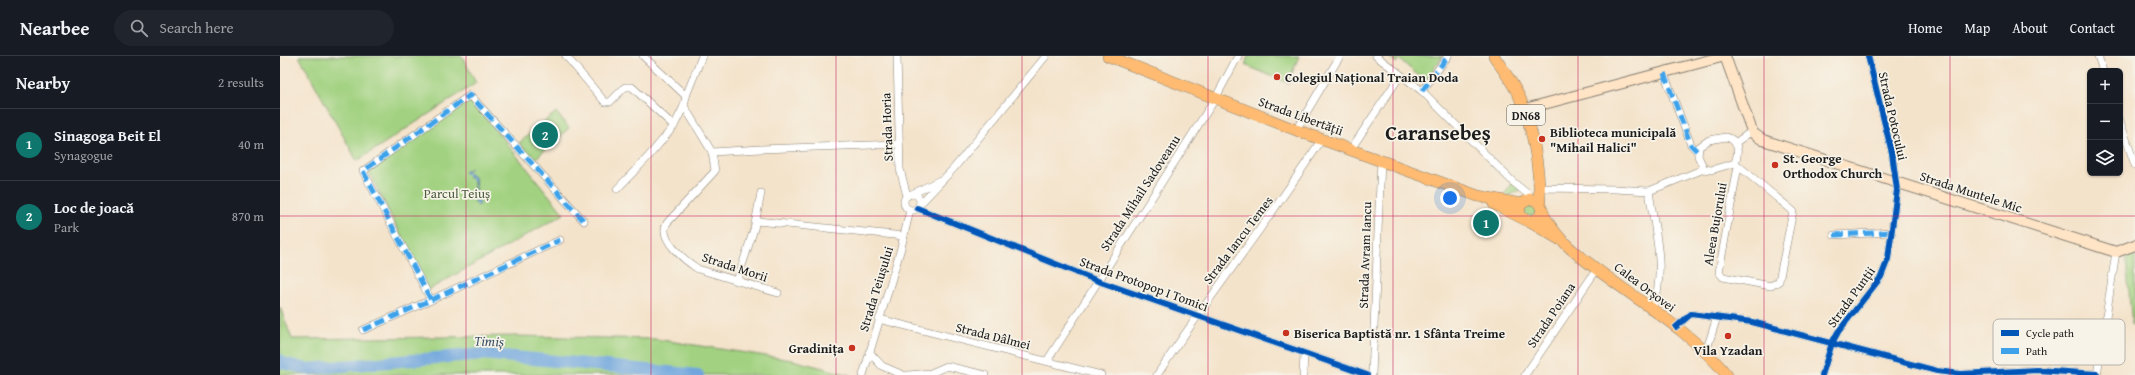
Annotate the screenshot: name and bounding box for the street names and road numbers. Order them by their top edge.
street label: Strada Potocului [1874,70,1912,162]
street label: Strada Horia [876,92,898,162]
street label: Strada Libertății [1256,92,1346,140]
road number: DN68 [1507,105,1545,125]
street label: Strada Mihail Sadoveanu [1095,131,1185,255]
street label: Strada Muntele Mic [1917,166,2025,218]
street label: Aleea Bujorului [1698,181,1732,267]
street label: Strada Iancu Temes [1198,192,1278,288]
street label: Strada Avram Iancu [1354,201,1376,309]
street label: Strada Teiușului [854,244,898,334]
street label: Strada Morii [700,247,771,287]
street label: Strada Protopop I Tomici [1077,252,1211,316]
street label: Calea Orșovei [1610,258,1680,317]
street label: Strada Punții [1822,262,1880,331]
street label: Strada Poiana [1522,278,1580,351]
street label: Strada Dâlmei [954,318,1033,355]

